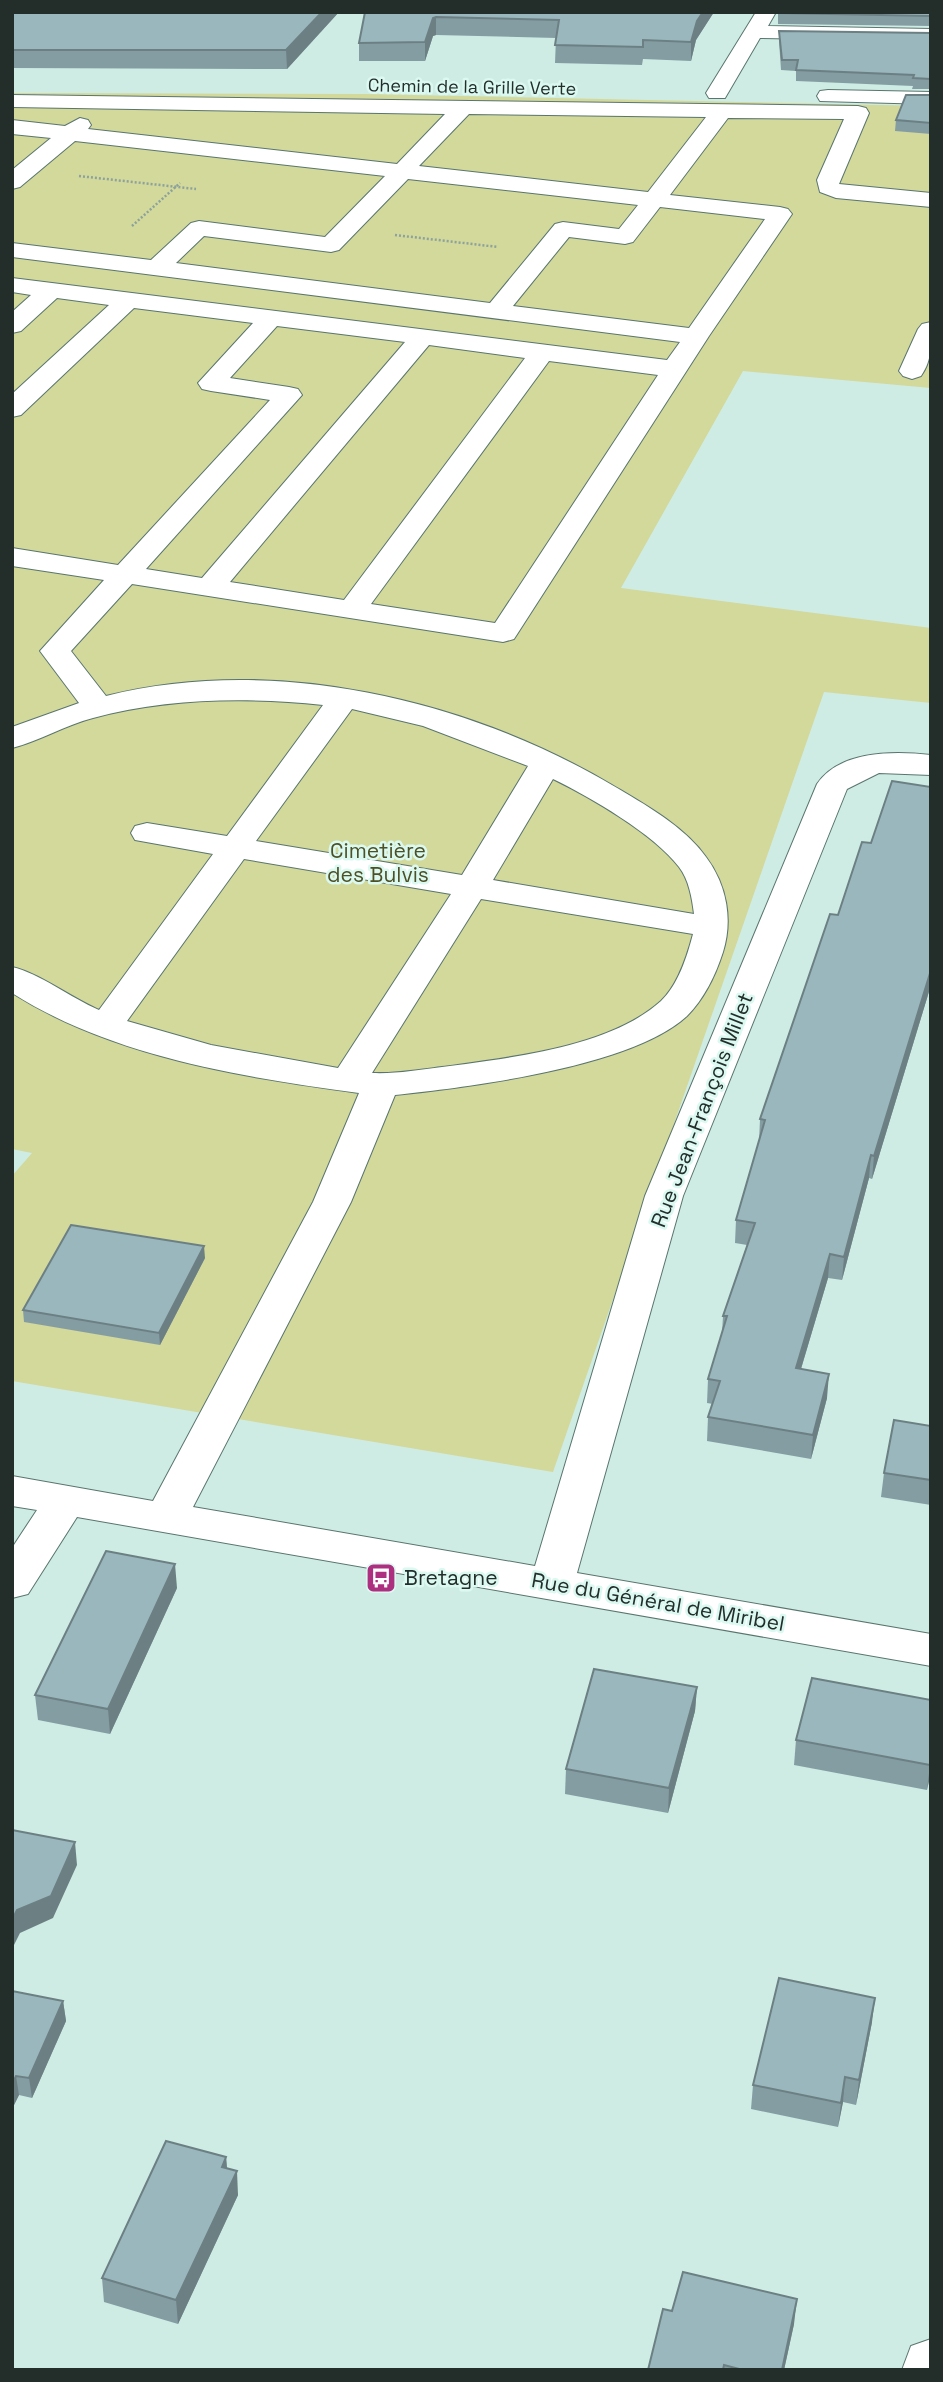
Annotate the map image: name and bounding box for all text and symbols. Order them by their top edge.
street label: Chemin de la Grille Verte [368,73,576,100]
park label: Cimetière des Bulvis [327,837,429,888]
street label: Rue Jean-François Millet [644,989,759,1231]
bus stop icon: Bretagne [364,1561,398,1595]
place label: Bretagne [404,1564,498,1591]
street label: Rue du Général de Miribel [530,1566,787,1637]

